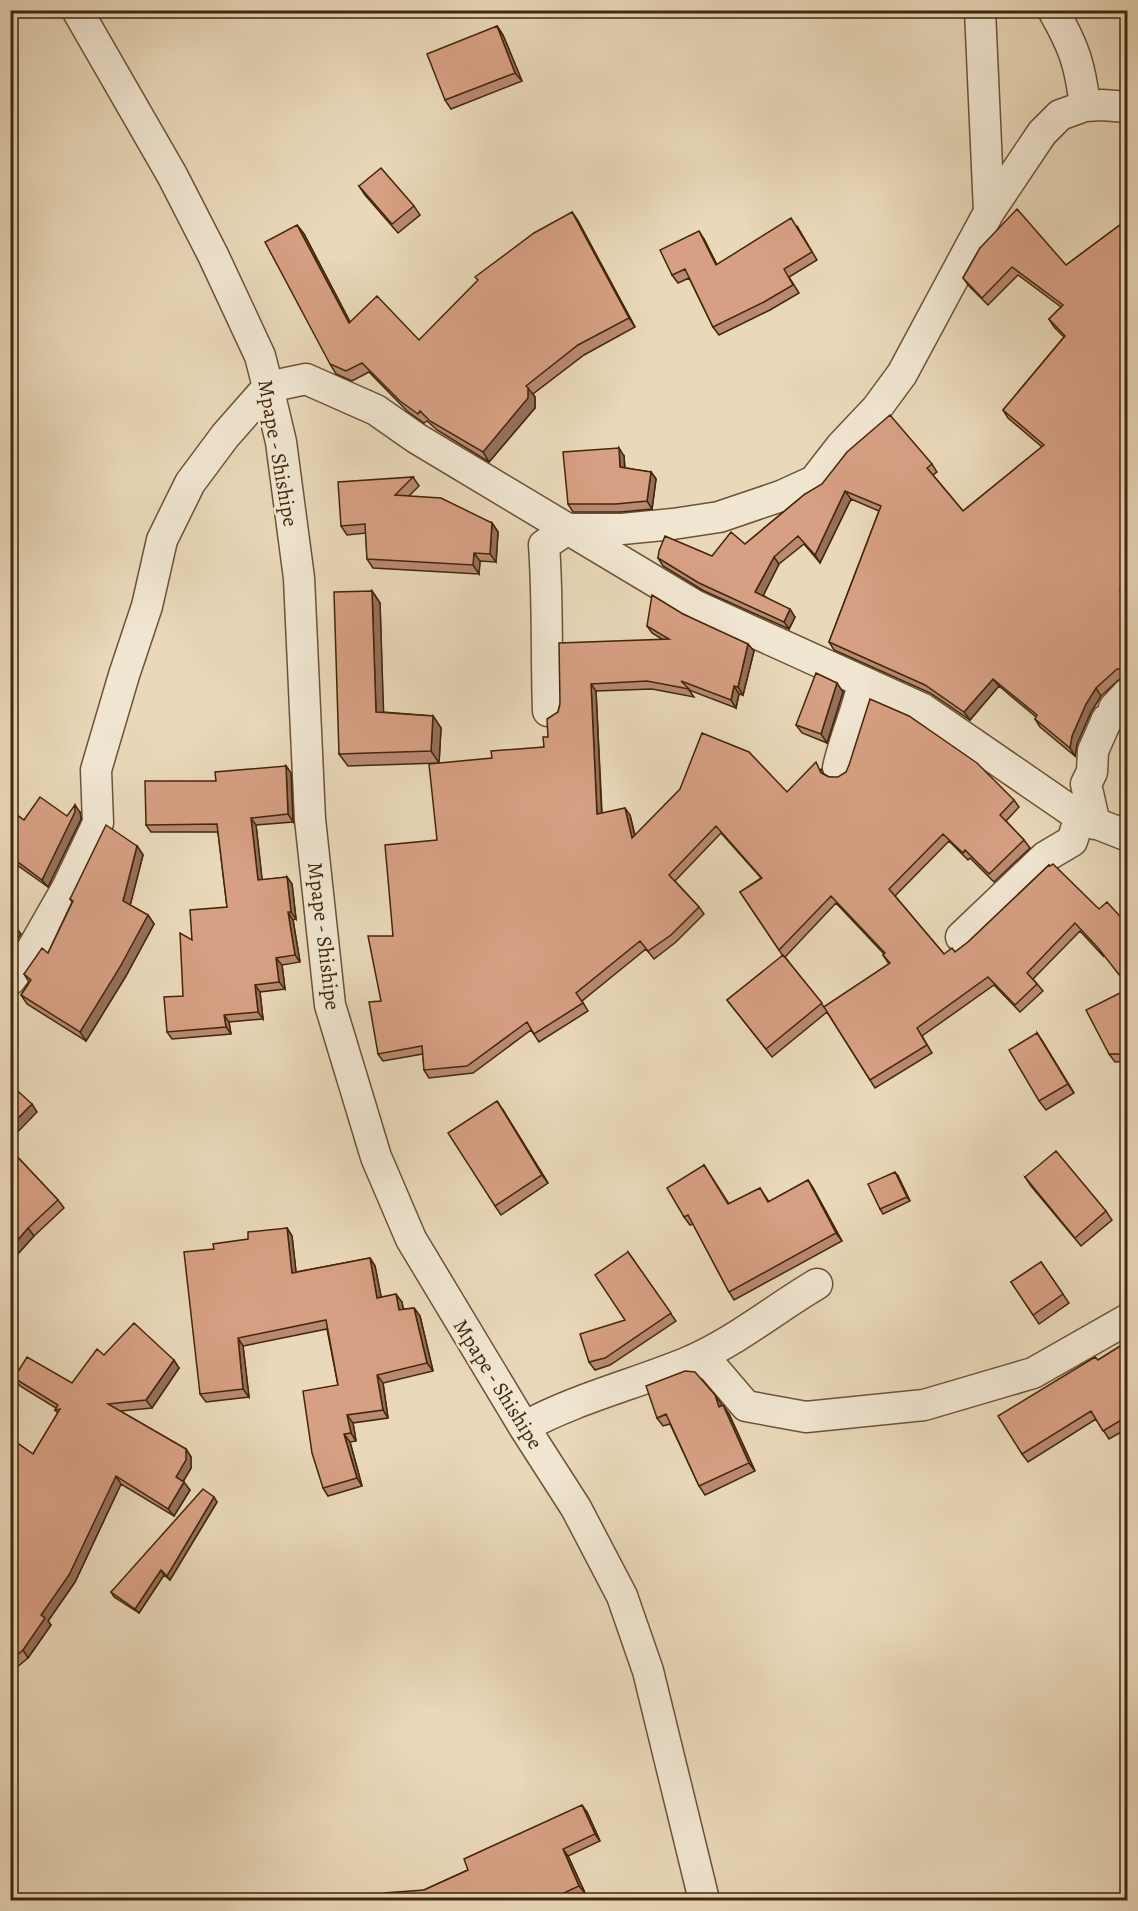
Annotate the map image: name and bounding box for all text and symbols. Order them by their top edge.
street label: Mpape - Shishipe [251,377,305,529]
street label: Mpape - Shishipe [301,860,347,1012]
street label: Mpape - Shishipe [447,1314,549,1454]

